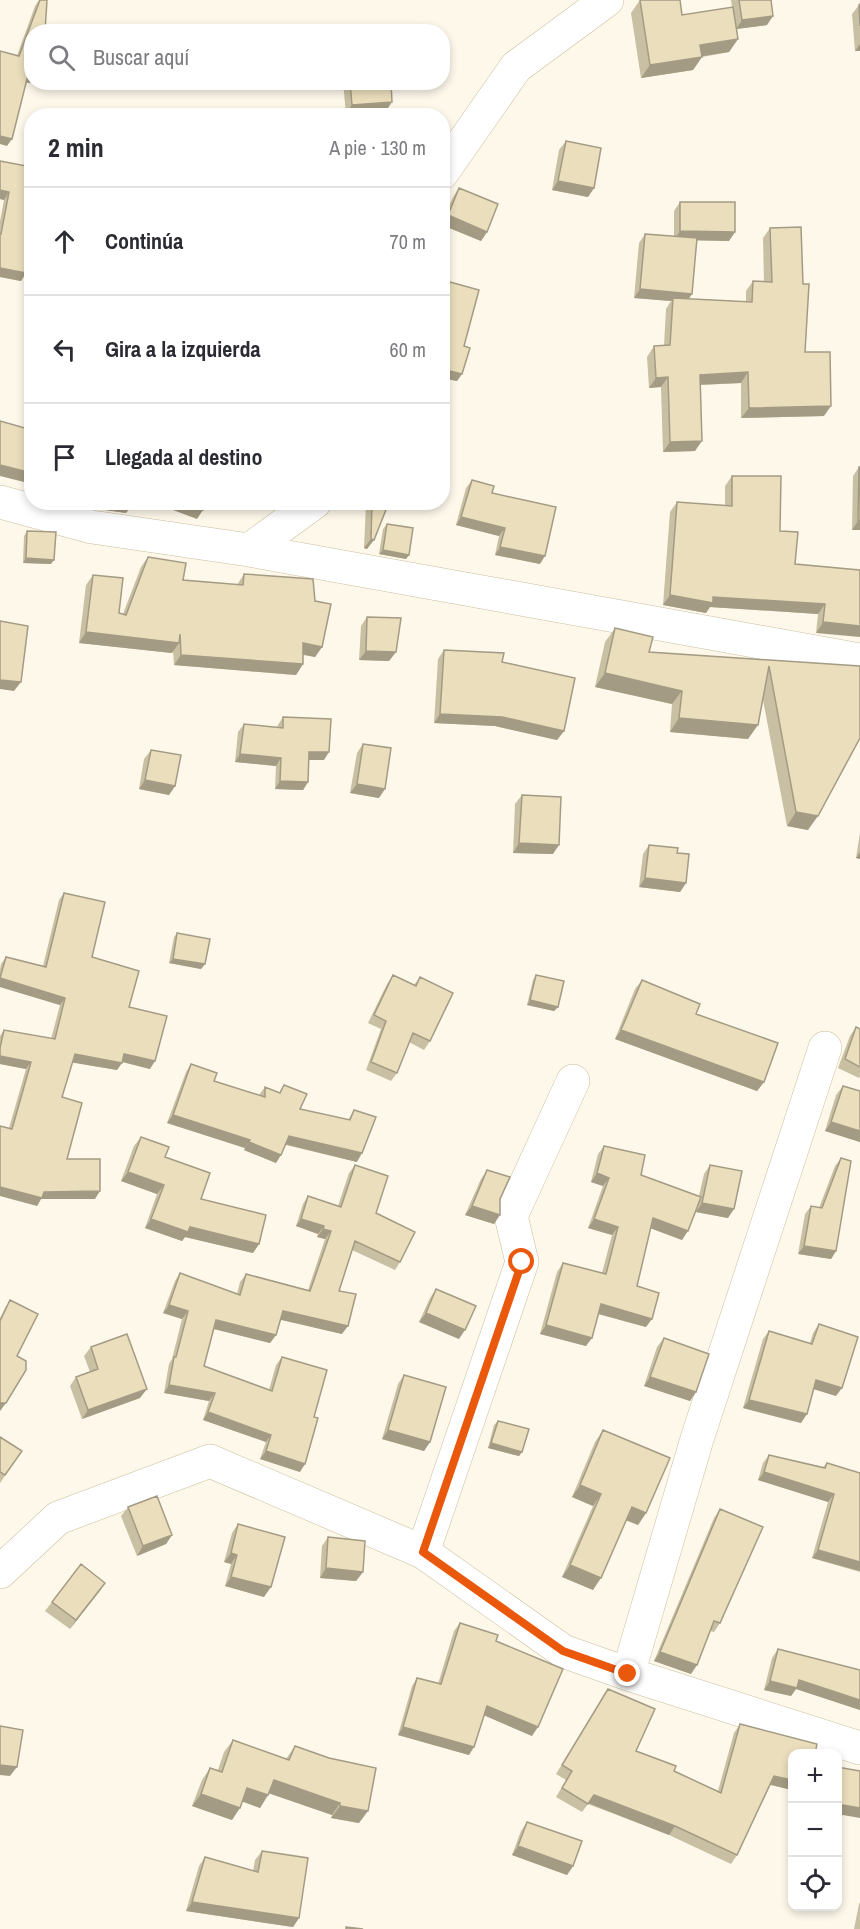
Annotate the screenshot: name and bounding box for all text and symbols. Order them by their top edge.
search box [24,24,450,90]
icon: search [45,41,78,74]
text: Buscar aquí [93,42,189,72]
text: 2 min [48,130,104,165]
text: A pie · 130 m [329,134,426,161]
icon: ahead [48,225,81,258]
text: Continúa [105,226,183,256]
text: 70 m [390,228,426,255]
icon: left [48,333,81,366]
text: Gira a la izquierda [105,334,260,364]
text: 60 m [390,336,426,363]
icon: arrive [48,441,81,474]
text: Llegada al destino [105,442,262,472]
route start [508,1248,534,1274]
route end [614,1660,640,1686]
map controls [788,1749,842,1911]
button: + [788,1749,842,1803]
button: − [788,1803,842,1857]
button: locate [788,1857,842,1911]

